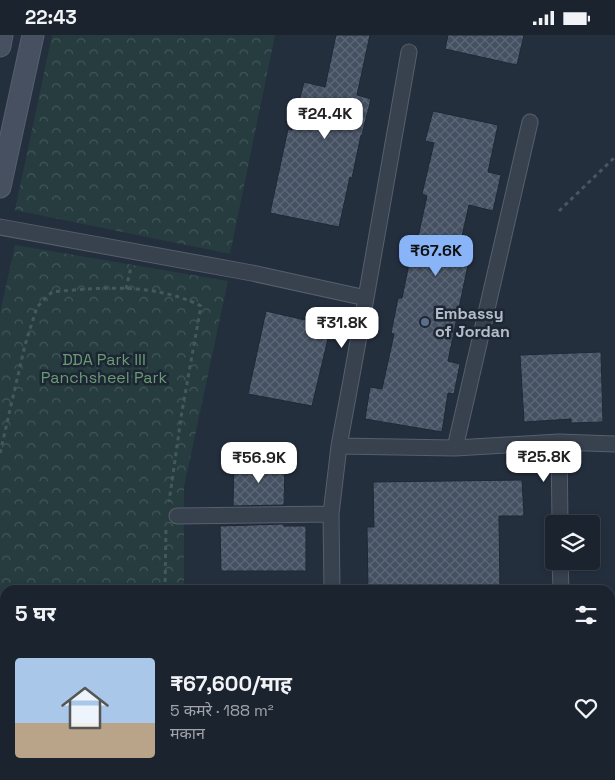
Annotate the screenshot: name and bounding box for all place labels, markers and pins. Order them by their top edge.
pin: ₹24.4K [284,97,366,140]
pin: ₹67.6K [395,235,477,277]
place label: Embassy of Jordan [435,303,510,342]
pin: ₹31.8K [301,307,383,349]
marker: Embassy of Jordan [419,316,431,328]
pin: ₹56.9K [218,441,300,484]
pin: ₹25.8K [503,441,585,483]

